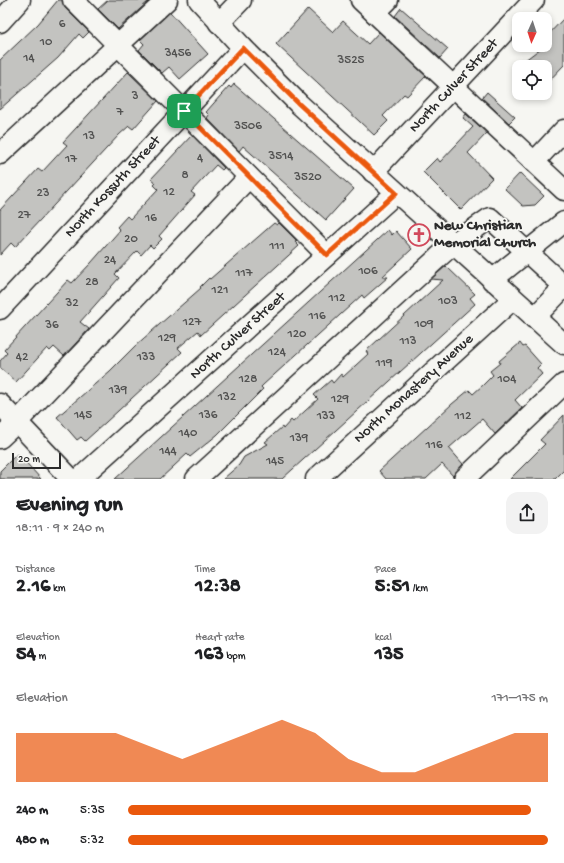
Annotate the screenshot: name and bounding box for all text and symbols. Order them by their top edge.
north arrow [512,12,552,52]
map controls [512,12,552,100]
house number: 6 [59,17,66,32]
street label: North Culver Street [406,34,504,137]
house number: 10 [39,35,53,50]
house number: 3456 [164,46,192,61]
house number: 14 [22,51,35,66]
house number: 3525 [337,53,365,68]
button: locate [512,60,552,100]
house number: 3 [131,89,139,104]
pin [167,94,201,128]
icon: arrive [173,100,195,122]
house number: 7 [116,105,125,120]
house number: 3506 [233,119,262,134]
house number: 13 [82,129,95,144]
street label: North Kossuth Street [61,131,166,242]
house number: 3514 [268,149,293,164]
house number: 4 [197,151,203,166]
house number: 17 [64,152,78,167]
house number: 8 [181,168,189,183]
house number: 3520 [293,170,322,185]
house number: 12 [162,185,175,200]
house number: 23 [36,186,50,201]
house number: 27 [17,208,32,223]
house number: 16 [144,211,157,226]
place label: New Christian Memorial Church [434,217,536,252]
church icon: New Christian Memorial Church [406,222,432,248]
house number: 20 [124,232,138,247]
house number: 111 [268,239,285,254]
house number: 24 [104,253,116,268]
house number: 106 [357,264,378,279]
house number: 117 [234,266,254,281]
house number: 28 [85,275,99,290]
house number: 121 [211,283,228,298]
street label: North Culver Street [187,287,291,384]
house number: 112 [328,291,346,306]
house number: 103 [437,294,458,309]
house number: 32 [64,296,79,311]
house number: 116 [307,309,326,324]
house number: 127 [182,315,202,330]
house number: 109 [413,317,434,332]
house number: 36 [44,318,59,333]
house number: 120 [286,327,307,342]
street label: North Monastery Avenue [350,330,478,448]
house number: 129 [157,331,177,346]
house number: 113 [398,334,417,349]
house number: 124 [267,345,286,360]
house number: 42 [16,350,29,365]
house number: 133 [136,350,156,365]
house number: 119 [374,356,393,371]
house number: 128 [238,372,257,387]
house number: 104 [497,372,516,387]
house number: 139 [108,383,128,398]
house number: 132 [217,390,237,405]
house number: 129 [330,392,350,407]
house number: 145 [73,408,92,423]
house number: 136 [198,408,218,423]
house number: 133 [316,409,336,424]
house number: 112 [454,409,472,424]
house number: 140 [178,426,198,441]
house number: 139 [289,431,309,446]
house number: 116 [424,438,443,453]
house number: 144 [158,444,177,459]
scale bar [12,451,61,470]
text: 20 m [18,454,40,466]
house number: 145 [265,454,284,469]
button: share [506,492,548,534]
text: Evening run [16,493,123,519]
text: 18:11 · 9 × 240 m [16,521,104,536]
text: Distance [16,564,55,576]
text: Time [195,564,215,576]
text: Pace [375,564,396,576]
text: 2.16 [16,576,50,599]
text: 12:38 [195,576,241,599]
text: 5:51 [375,576,410,599]
text: km [50,583,66,595]
text: /km [410,583,428,595]
text: Elevation [16,632,60,644]
text: Heart rate [195,632,245,644]
text: kcal [375,632,392,644]
text: 54 [16,644,36,667]
text: 163 [195,644,224,667]
text: 135 [375,644,404,667]
text: m [36,651,46,663]
text: bpm [224,651,246,663]
text: Elevation [16,691,68,706]
text: 171–175 m [492,691,548,706]
text: 240 m [16,803,48,818]
text: 5:35 [80,803,105,818]
text: 480 m [16,833,49,848]
text: 5:32 [80,833,104,848]

